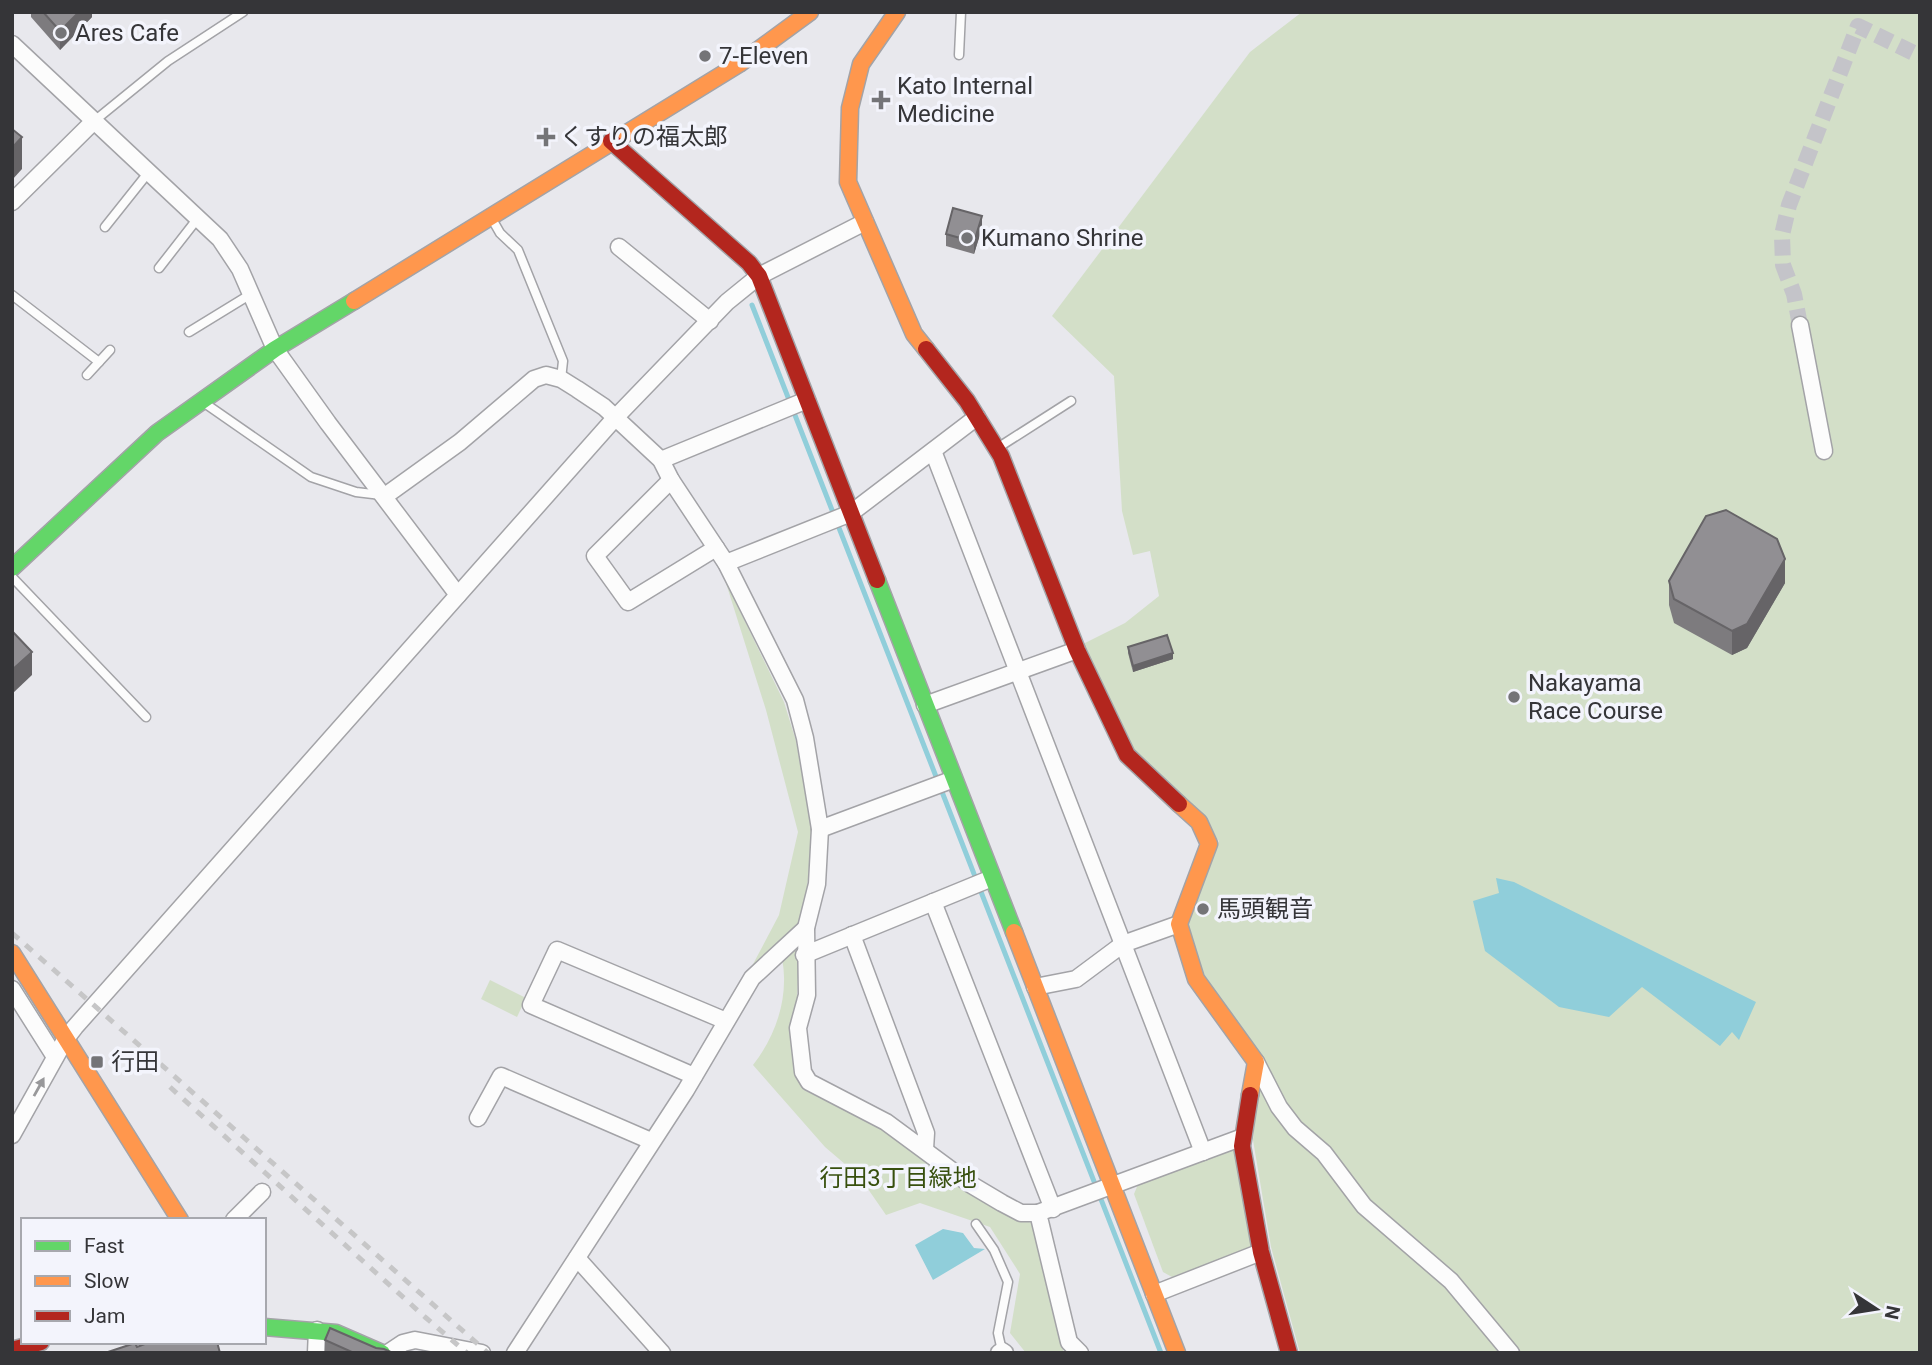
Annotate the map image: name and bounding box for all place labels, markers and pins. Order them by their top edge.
place label: Ares Cafe [75,19,179,47]
marker: Ares Cafe [53,25,69,41]
place label: 7-Eleven [719,42,809,70]
marker: 7-Eleven [697,48,713,64]
place label: Kato Internal Medicine [897,72,1033,128]
marker: Kato Internal Medicine [871,90,891,110]
place label: くすりの福太郎 [560,123,728,151]
marker: くすりの福太郎 [538,129,554,145]
place label: Kumano Shrine [981,224,1143,252]
marker: Kumano Shrine [959,230,975,246]
place label: Nakayama Race Course [1528,669,1663,725]
marker: Nakayama Race Course [1506,689,1522,705]
place label: 馬頭観音 [1217,895,1313,923]
marker: 馬頭観音 [1195,901,1211,917]
place label: 行田 [111,1048,159,1076]
marker: 行田 [89,1054,105,1070]

